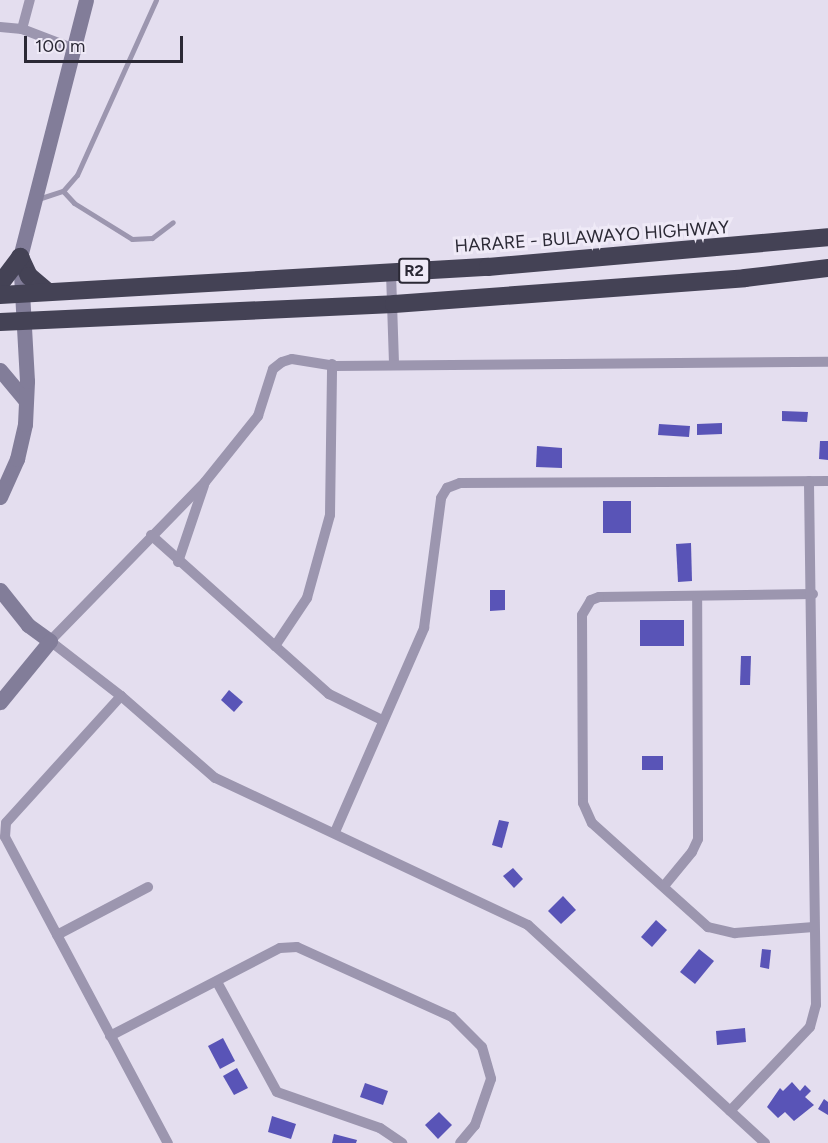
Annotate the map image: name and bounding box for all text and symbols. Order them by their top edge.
scale bar [27,24,186,62]
text: 100 m [35,35,85,57]
street label: HARARE - BULAWAYO HIGHWAY [454,217,730,257]
road number: R2 [398,258,430,284]

